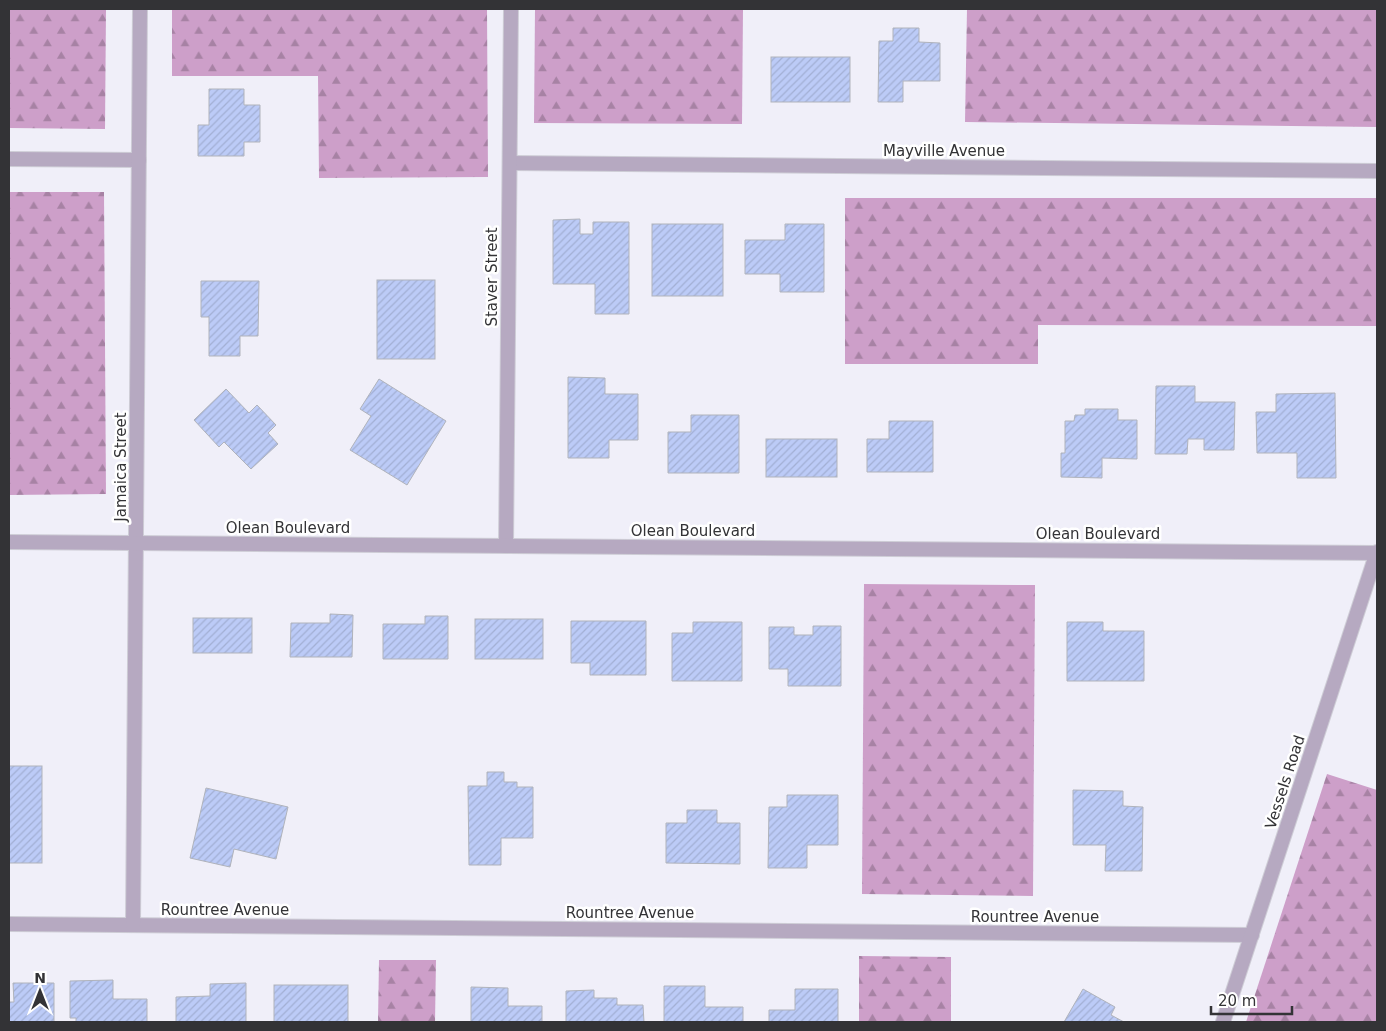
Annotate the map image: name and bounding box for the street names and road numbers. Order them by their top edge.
street label: Mayville Avenue [883,142,1005,160]
street label: Staver Street [483,227,501,327]
street label: Jamaica Street [112,412,130,523]
street label: Olean Boulevard [226,519,350,537]
street label: Olean Boulevard [631,522,755,540]
street label: Olean Boulevard [1036,525,1160,543]
street label: Vessels Road [1261,733,1309,831]
street label: Rountree Avenue [161,901,289,919]
street label: Rountree Avenue [566,904,694,922]
street label: Rountree Avenue [971,908,1099,926]

